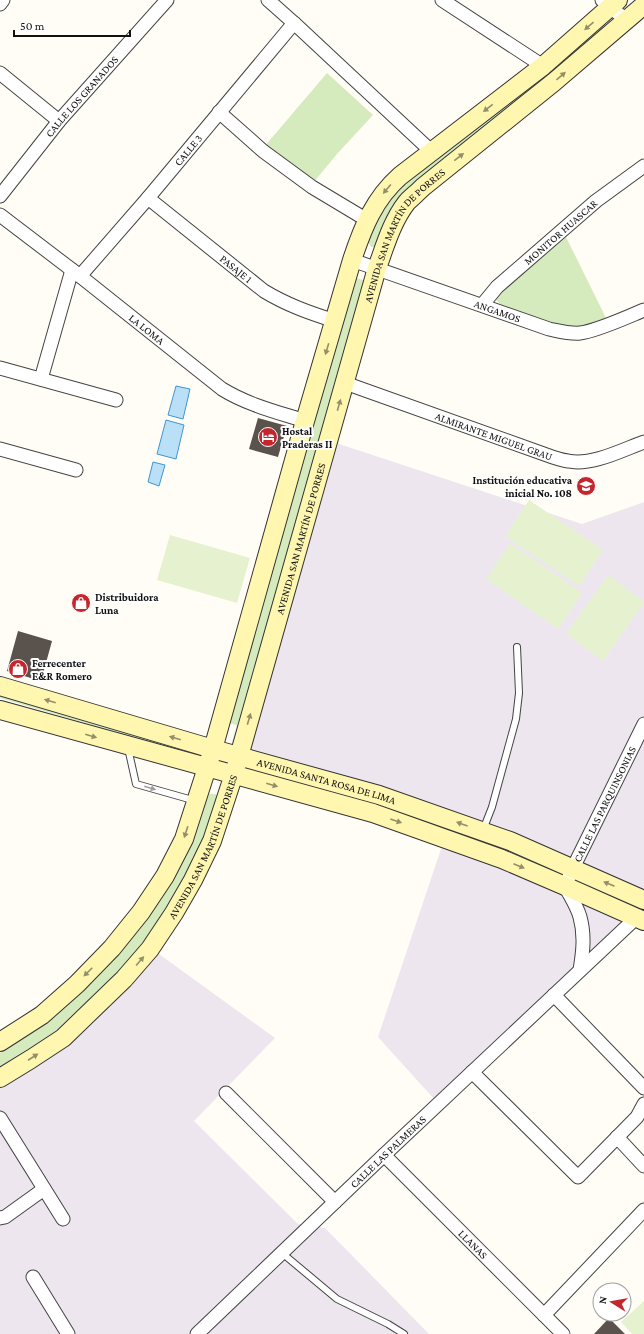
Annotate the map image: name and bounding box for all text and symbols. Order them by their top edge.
scale bar [14,12,130,38]
text: 50 m [20,19,45,33]
one-way arrow [584,21,594,30]
street label: CALLE LOS GRANADOS [43,53,120,139]
one-way arrow [556,72,566,81]
one-way arrow [483,103,493,111]
street label: CALLE 3 [172,132,204,168]
one-way arrow [454,153,465,162]
street label: AVENIDA SAN MARTÍN DE PORRES [362,166,447,304]
one-way arrow [382,183,391,194]
street label: MONITOR HUASCAR [521,196,600,267]
street label: PASAJE 1 [218,252,255,285]
street label: ANGAMOS [473,297,522,325]
street label: LA LOMA [127,311,168,347]
one-way arrow [324,343,330,355]
one-way arrow [336,399,342,411]
street label: ALMIRANTE MIGUEL GRAU [434,410,554,463]
place label: Hostal Praderas II [282,425,333,450]
hotel icon: Hostal Praderas II [257,426,279,448]
street label: AVENIDA SAN MARTÍN DE PORRES [273,462,328,616]
place label: Institución educativa inicial No. 108 [472,474,573,499]
school or university icon: Institución educativa inicial No. 108 [575,475,597,497]
place label: Distribuidora Luna [95,591,159,616]
shop icon: Distribuidora Luna [70,592,92,614]
place label: Ferrecenter E&R Romero [32,657,92,682]
shop icon: Ferrecenter E&R Romero [7,658,29,680]
one-way arrow [44,698,56,704]
one-way arrow [246,713,252,725]
one-way arrow [86,733,98,739]
one-way arrow [169,735,181,741]
street label: CALLE LAS PARQUINSONIAS [571,744,638,864]
street label: AVENIDA SANTA ROSA DE LIMA [256,756,398,807]
street label: AVENIDA SAN MARTÍN DE PORRES [166,773,239,921]
one-way arrow [266,782,278,788]
one-way arrow [144,785,156,791]
one-way arrow [391,819,403,825]
one-way arrow [456,821,468,827]
one-way arrow [183,826,189,838]
one-way arrow [513,863,525,869]
one-way arrow [602,880,614,886]
one-way arrow [135,956,144,966]
one-way arrow [83,967,93,977]
one-way arrow [28,1053,38,1061]
street label: CALLE LAS PALMERAS [348,1113,428,1190]
street label: LLANAS [456,1227,490,1261]
north arrow [592,1282,632,1322]
text: N [596,1295,609,1305]

